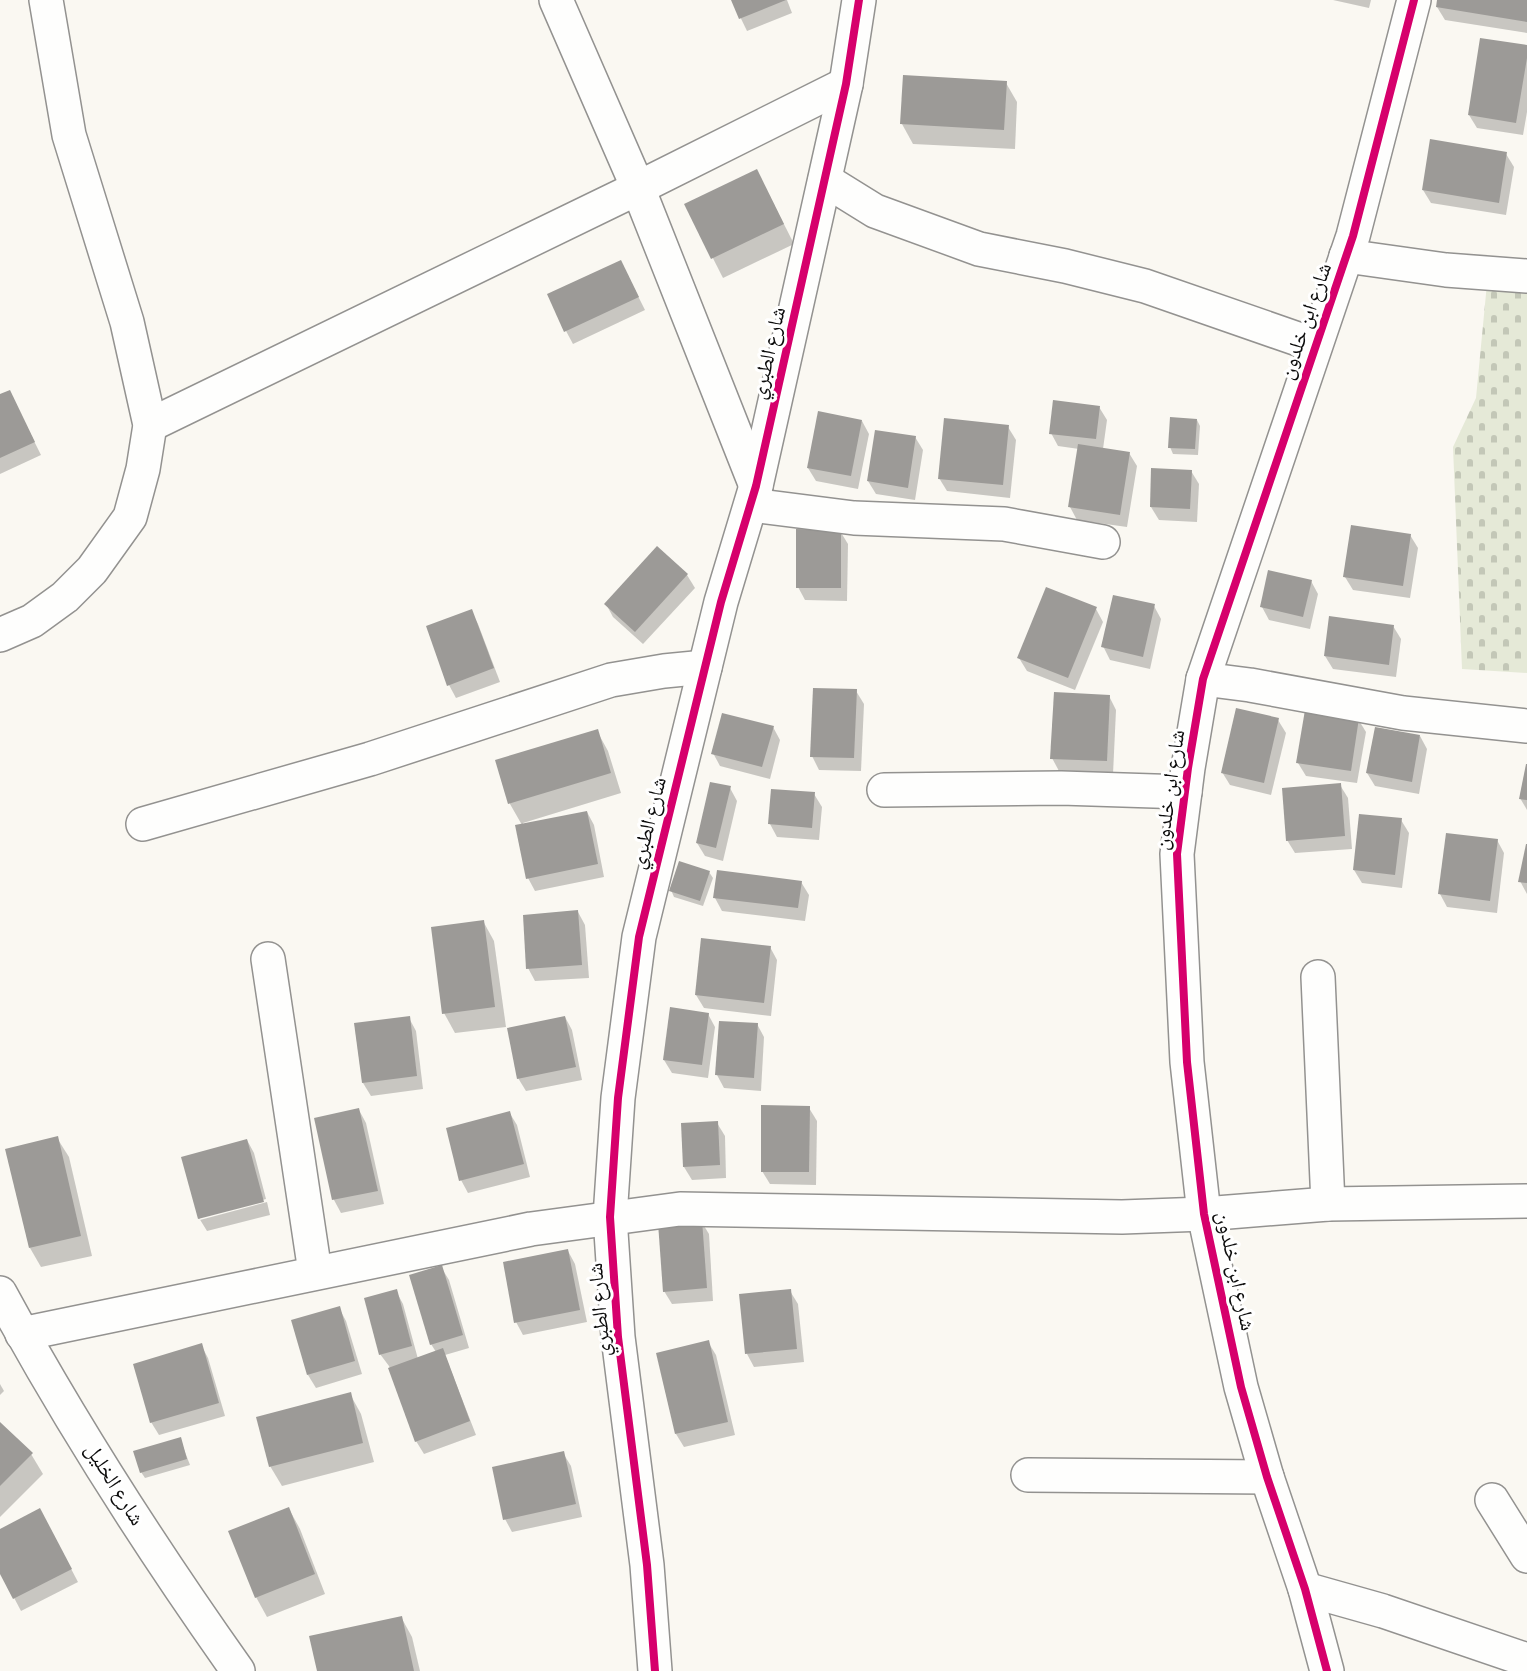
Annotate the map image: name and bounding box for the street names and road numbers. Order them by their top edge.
street label: شارع ابن خلدون [1274,260,1337,383]
street label: شارع الطبري [746,304,795,403]
street label: شارع ابن خلدون [1149,728,1190,852]
street label: شارع الطبري [625,774,675,873]
street label: شارع ابن خلدون [1211,1209,1260,1333]
street label: شارع الطبري [583,1262,619,1358]
street label: شارع الخليل [79,1438,150,1530]

